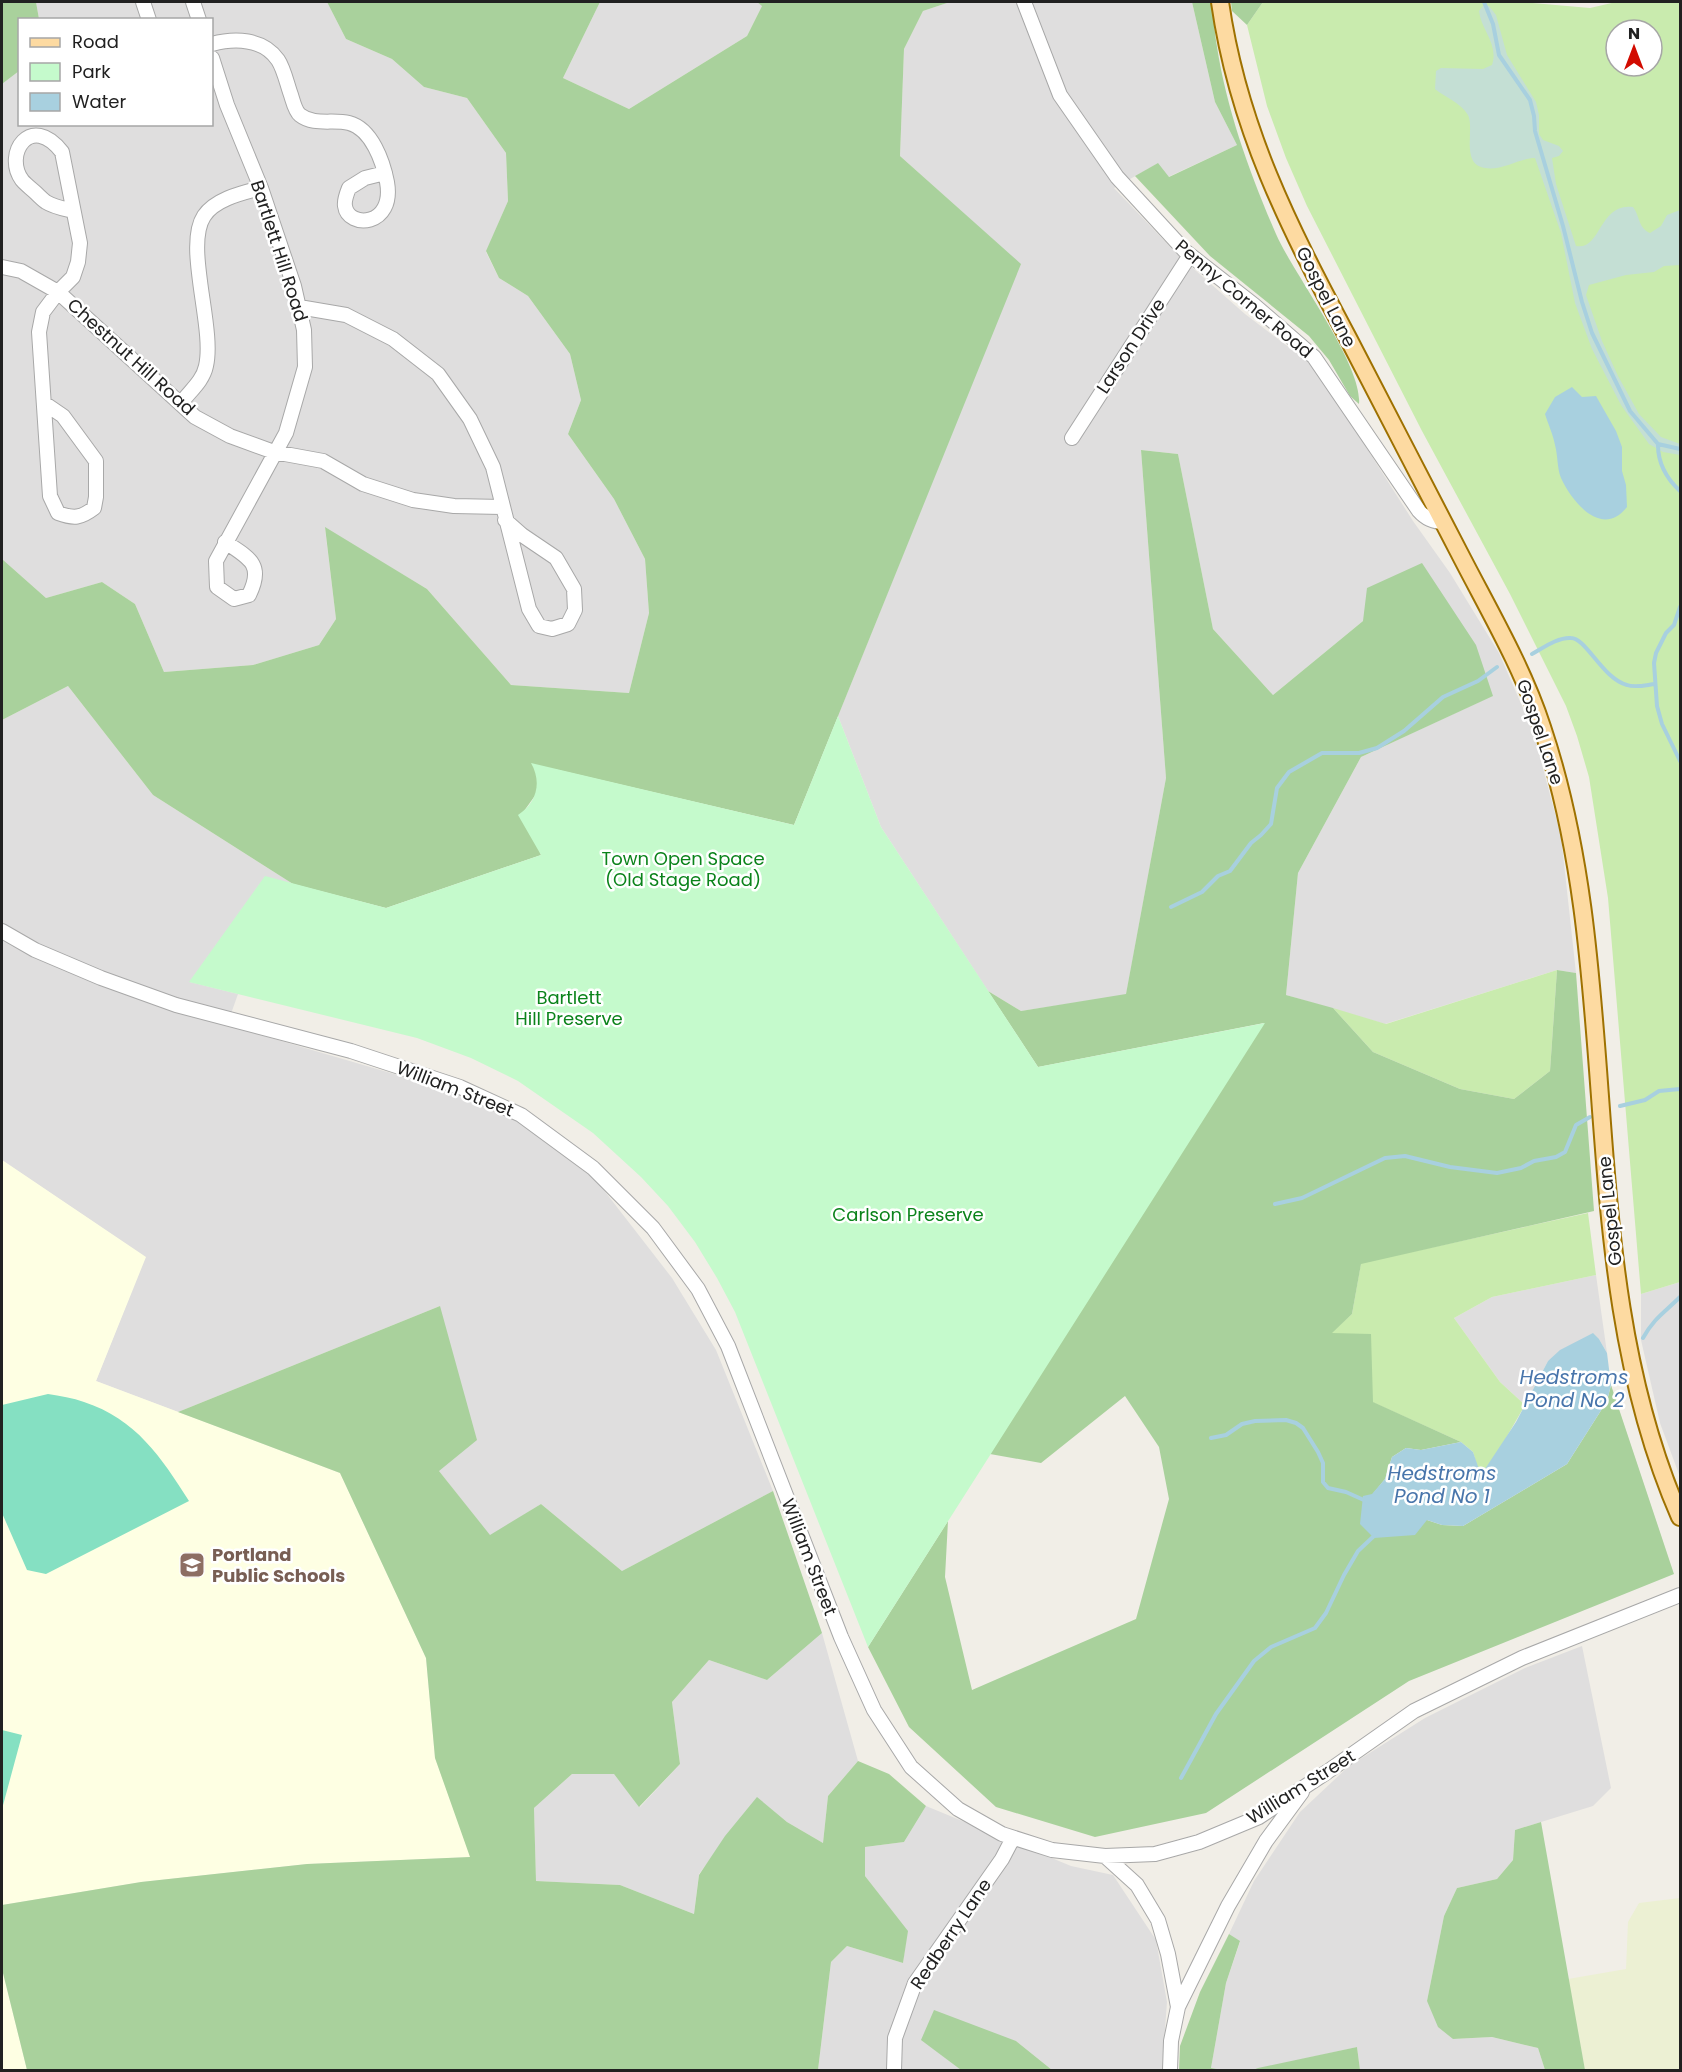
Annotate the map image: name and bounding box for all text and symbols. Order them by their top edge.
legend [18,18,213,126]
north arrow [1604,18,1664,78]
text: N [1628,22,1640,45]
text: Road [72,29,119,54]
text: Park [72,59,111,84]
text: Water [72,89,126,114]
street label: Bartlett Hill Road [245,177,314,325]
street label: Penny Corner Road [1170,234,1319,364]
street label: Gospel Lane [1290,242,1363,352]
street label: Chestnut Hill Road [62,292,201,421]
street label: Larson Drive [1090,293,1171,398]
street label: Gospel Lane [1511,676,1570,788]
park label: Town Open Space (Old Stage Road) [601,846,765,892]
park label: Bartlett Hill Preserve [515,985,623,1031]
street label: William Street [393,1055,517,1122]
street label: Gospel Lane [1591,1155,1628,1267]
park label: Carlson Preserve [832,1202,984,1227]
water label: Hedstroms Pond No 2 [1520,1363,1628,1414]
water label: Hedstroms Pond No 1 [1388,1459,1496,1510]
street label: William Street [776,1495,843,1619]
place label: Portland Public Schools [212,1542,345,1588]
school or university icon: Portland Public Schools [177,1550,207,1580]
street label: William Street [1242,1743,1360,1830]
street label: Redberry Lane [904,1873,997,1994]

